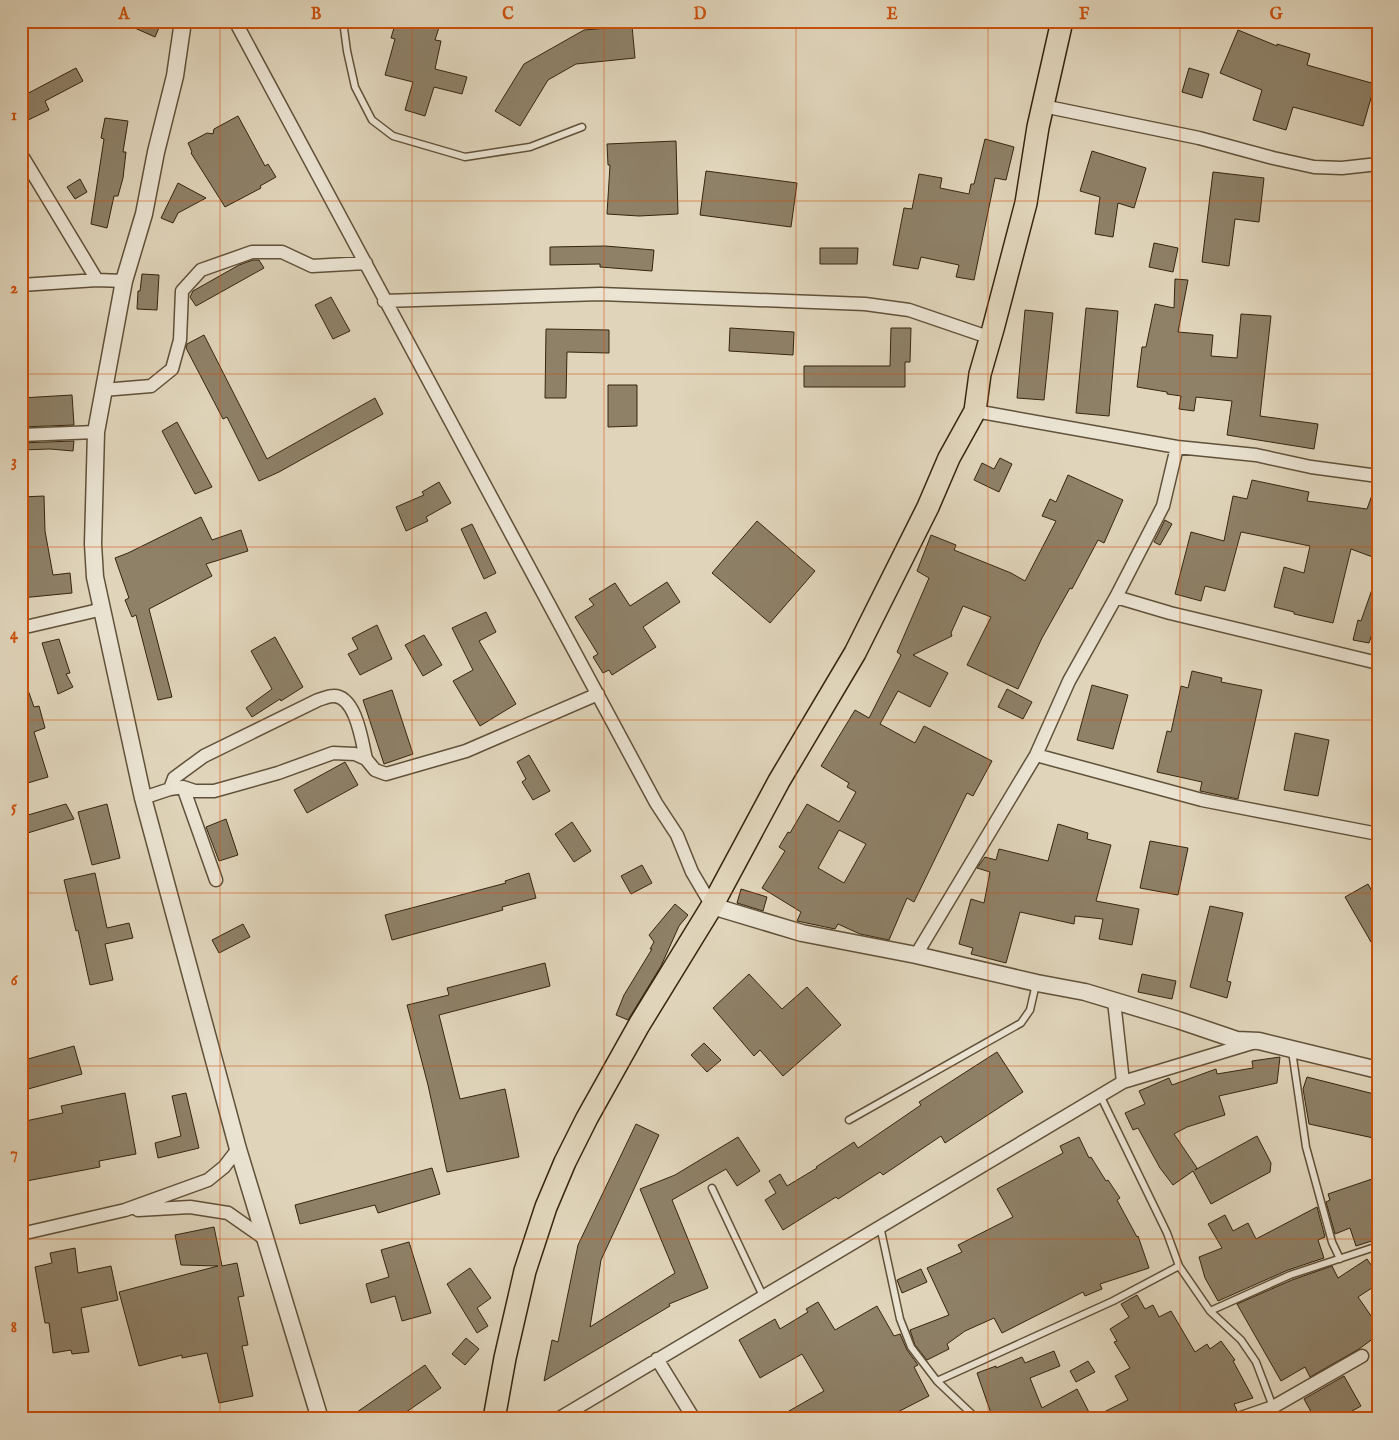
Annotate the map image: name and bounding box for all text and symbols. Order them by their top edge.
text: A [118,5,131,25]
text: B [311,5,322,25]
text: C [502,5,514,25]
text: D [694,5,707,25]
text: E [886,5,898,25]
text: F [1079,5,1090,25]
text: G [1270,5,1283,25]
text: 1 [11,106,17,126]
text: 2 [10,279,18,299]
text: 3 [11,452,17,472]
text: 4 [10,625,19,645]
text: 5 [11,798,17,818]
text: 6 [11,971,19,991]
text: 7 [10,1144,18,1164]
text: 8 [11,1318,17,1338]

